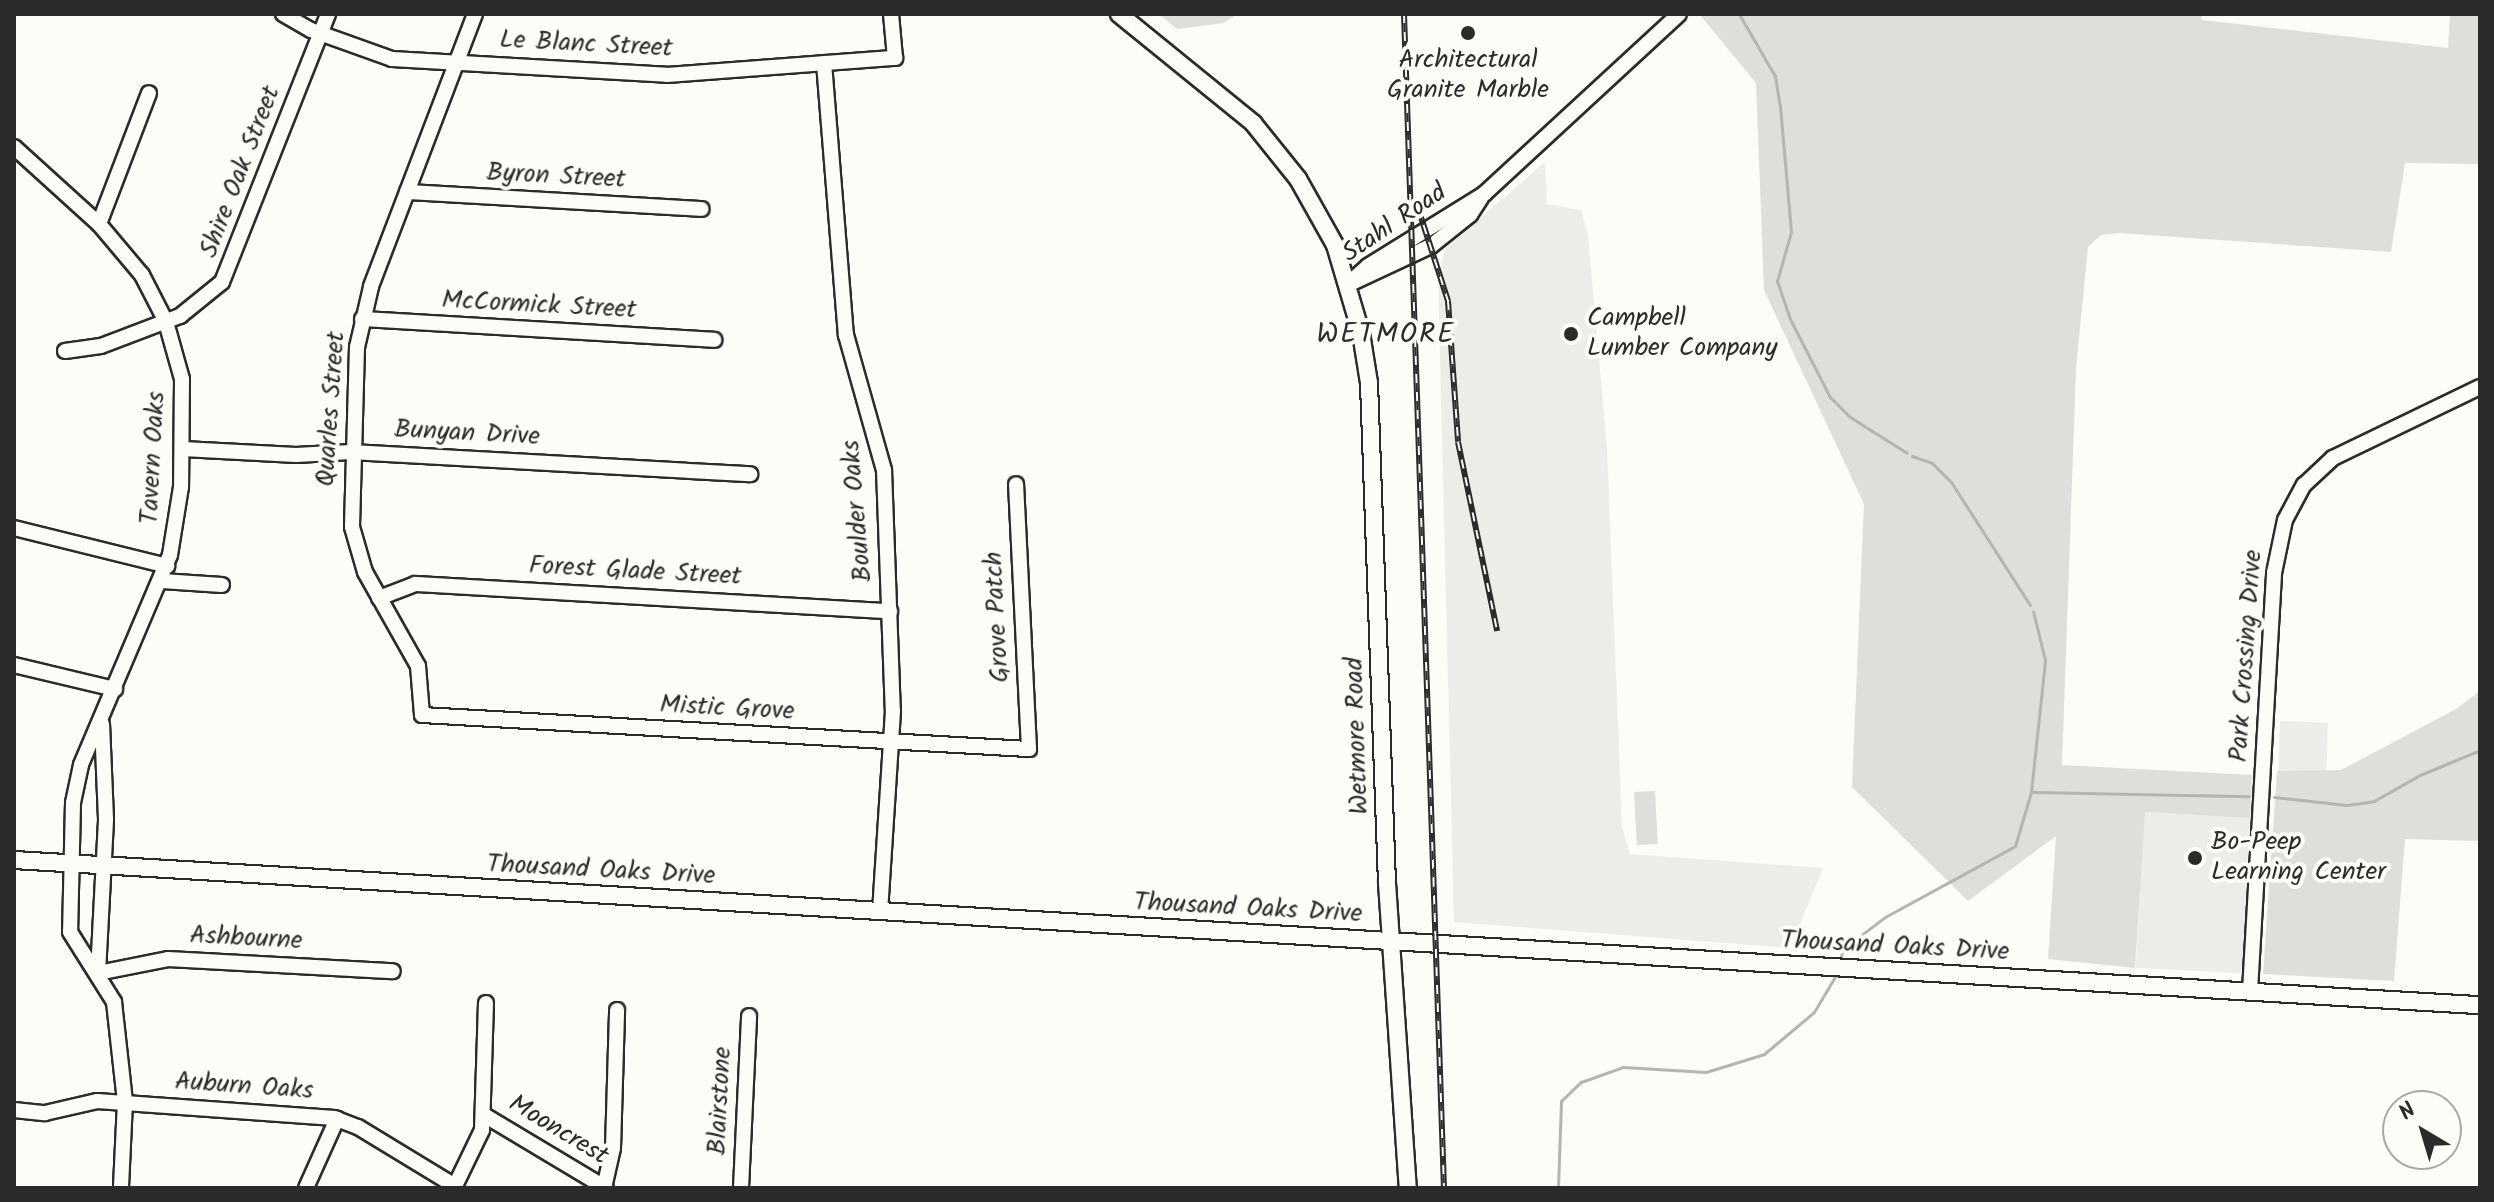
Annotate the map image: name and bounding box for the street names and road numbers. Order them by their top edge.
street label: Le Blanc Street [499,25,673,65]
street label: Shire Oak Street [194,82,288,262]
street label: Byron Street [486,158,626,196]
street label: Stahl Road [1337,178,1453,270]
street label: McCormick Street [441,285,637,327]
street label: Quarles Street [311,330,353,488]
street label: Tavern Oaks [135,391,173,525]
street label: Bunyan Drive [393,415,541,453]
street label: Boulder Oaks [836,439,880,583]
street label: Park Crossing Drive [2224,549,2270,763]
street label: Forest Glade Street [528,551,742,593]
street label: Grove Patch [979,551,1017,683]
street label: Wetmore Road [1340,657,1376,815]
street label: Mistic Grove [659,690,795,728]
street label: Thousand Oaks Drive [486,849,716,893]
street label: Thousand Oaks Drive [1133,887,1363,931]
street label: Ashbourne [189,920,303,958]
street label: Thousand Oaks Drive [1780,925,2010,969]
street label: Blairstone [703,1046,739,1156]
street label: Auburn Oaks [174,1067,314,1107]
street label: Mooncrest [502,1089,614,1173]

